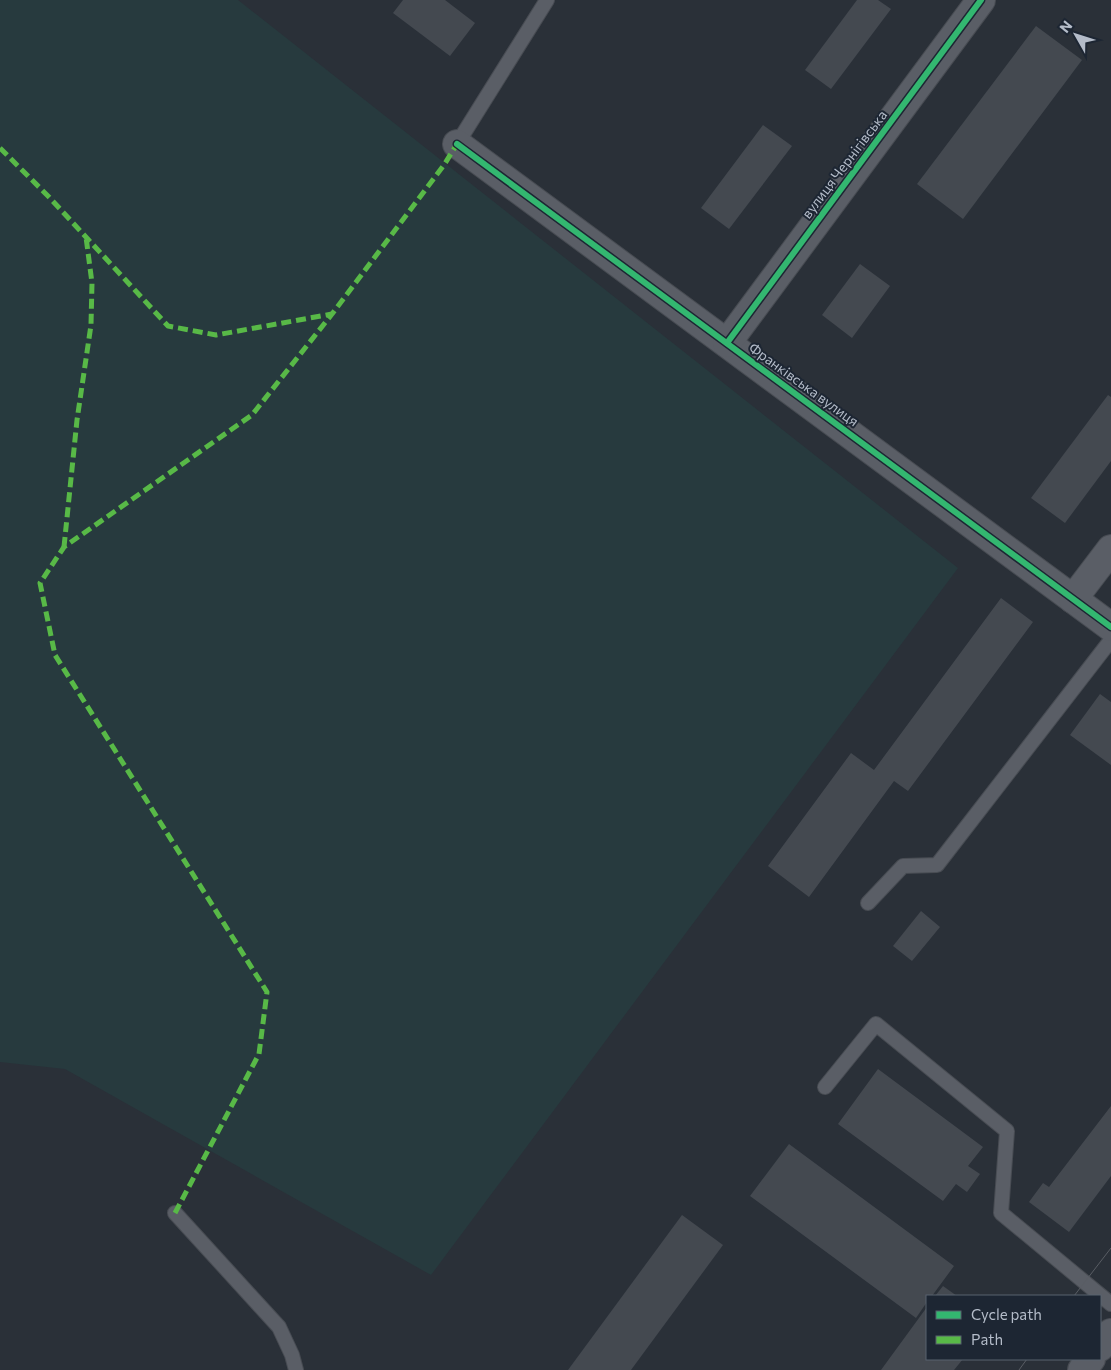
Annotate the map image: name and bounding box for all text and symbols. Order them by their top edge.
north arrow [1051,10,1101,60]
text: N [1056,17,1075,36]
street label: вулиця Чернігівська [798,107,890,221]
street label: Франківська вулиця [746,339,862,429]
legend [926,1295,1101,1360]
text: Cycle path [971,1305,1042,1323]
text: Path [971,1330,1003,1348]

